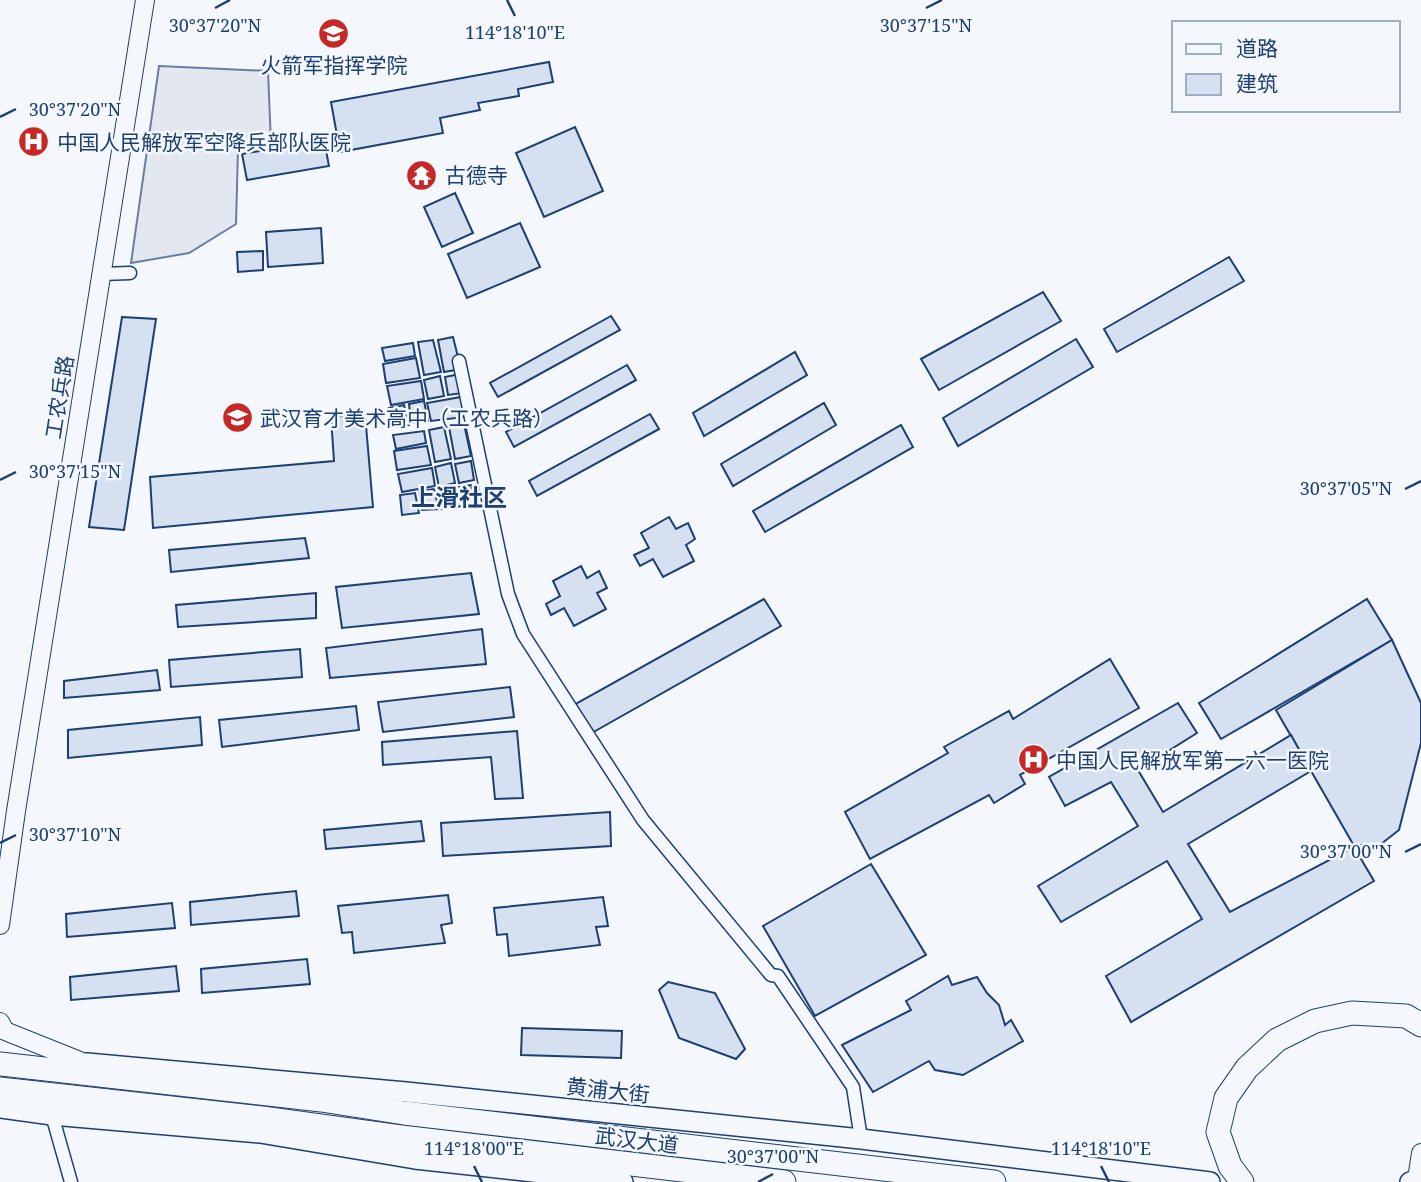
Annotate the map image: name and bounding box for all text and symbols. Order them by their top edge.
text: 30°37'20"N [169,13,262,37]
text: 30°37'15"N [880,13,973,37]
school or university icon: 火箭军指挥学院 [317,16,351,50]
text: 114°18'10"E [465,20,565,44]
legend [1172,21,1400,112]
text: 道路 [1236,34,1278,62]
place label: 火箭军指挥学院 [261,51,408,79]
text: 建筑 [1236,69,1278,97]
text: 30°37'20"N [29,97,122,121]
hospital icon: 中国人民解放军空降兵部队医院 [17,125,51,159]
place label: 中国人民解放军空降兵部队医院 [57,128,351,156]
temple icon: 古德寺 [405,158,439,192]
place label: 古德寺 [445,161,508,189]
street label: 工农兵路 [39,353,79,441]
school or university icon: 武汉育才美术高中（工农兵路） [220,401,254,435]
place label: 武汉育才美术高中（工农兵路） [260,404,554,432]
text: 30°37'15"N [29,459,122,483]
text: 30°37'05"N [1300,476,1393,500]
district label: 上滑社区 [411,480,507,513]
hospital icon: 中国人民解放军第一六一医院 [1016,743,1050,777]
place label: 中国人民解放军第一六一医院 [1056,746,1329,774]
text: 30°37'10"N [29,822,122,846]
text: 30°37'00"N [1300,839,1393,863]
street label: 黄浦大街 [565,1072,651,1108]
street label: 武汉大道 [594,1121,680,1159]
text: 114°18'00"E [424,1136,524,1160]
text: 114°18'10"E [1051,1136,1151,1160]
text: 30°37'00"N [727,1144,820,1168]

